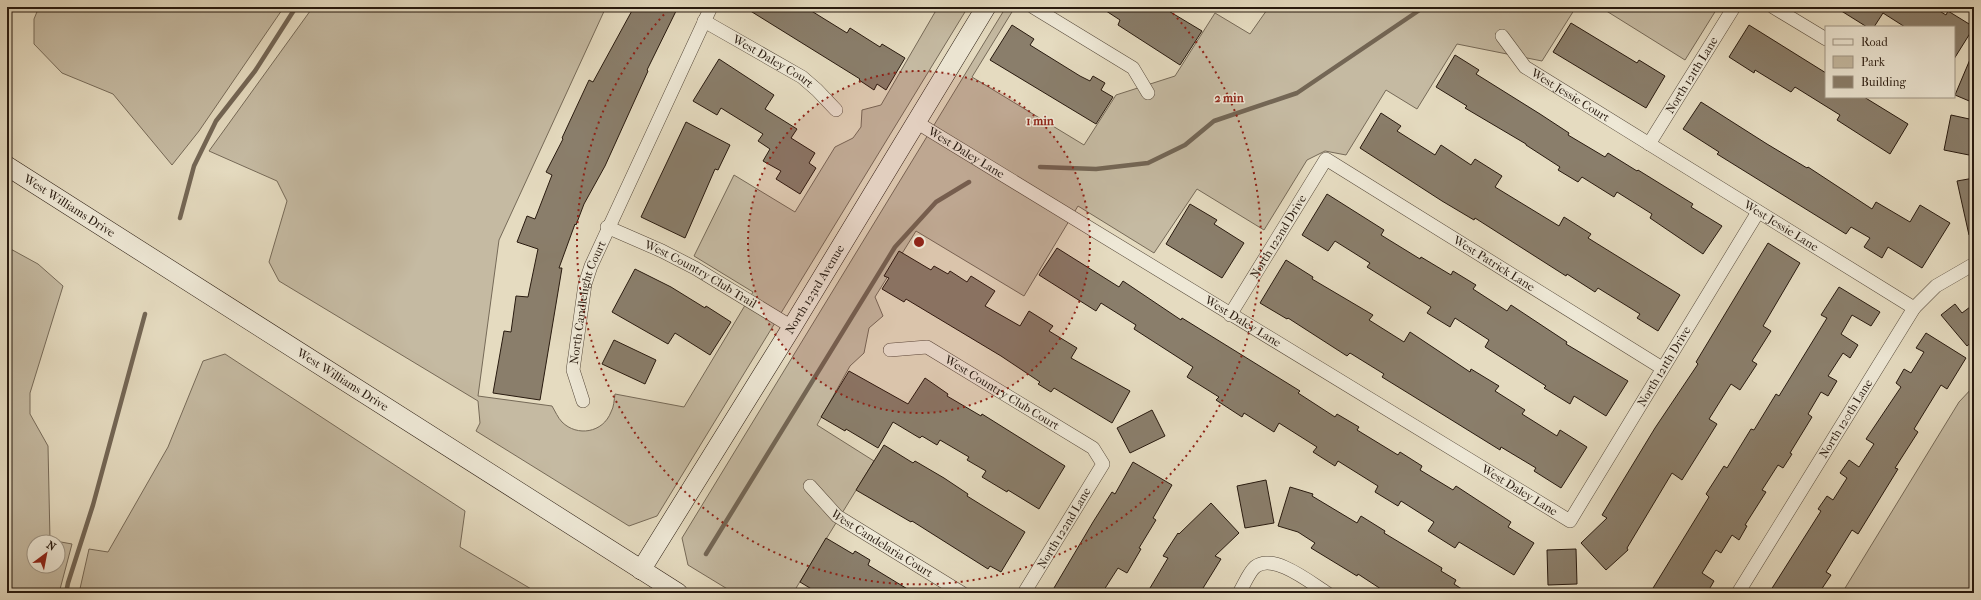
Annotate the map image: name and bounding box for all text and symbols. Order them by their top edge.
legend [1825,26,1955,98]
street label: West Daley Court [729,31,817,91]
street label: North 121th Lane [1663,34,1721,116]
text: Road [1861,35,1888,49]
text: Park [1861,55,1886,69]
street label: West Jessie Court [1528,65,1613,125]
text: Building [1861,75,1906,89]
text: 2 min [1214,91,1245,105]
text: 1 min [1026,114,1055,128]
street label: West Daley Lane [925,124,1007,181]
street label: West Williams Drive [20,171,118,240]
street label: North 122nd Drive [1247,192,1309,281]
street label: West Jessie Lane [1741,197,1821,254]
street label: West Patrick Lane [1450,232,1537,294]
centre of rings [912,235,926,249]
street label: West Country Club Trail [642,237,760,311]
street label: North Candlelight Court [567,238,609,365]
street label: North 123rd Avenue [782,242,847,337]
street label: West Daley Lane [1201,292,1284,350]
street label: North 121th Drive [1634,324,1694,409]
street label: West Williams Drive [294,345,391,414]
street label: West Country Club Court [941,352,1063,433]
street label: North 120th Lane [1816,377,1875,461]
street label: West Daley Lane [1478,461,1560,519]
street label: North 122nd Lane [1034,485,1094,571]
street label: West Candelaria Court [827,506,936,581]
north arrow [26,534,66,574]
text: N [44,538,59,554]

